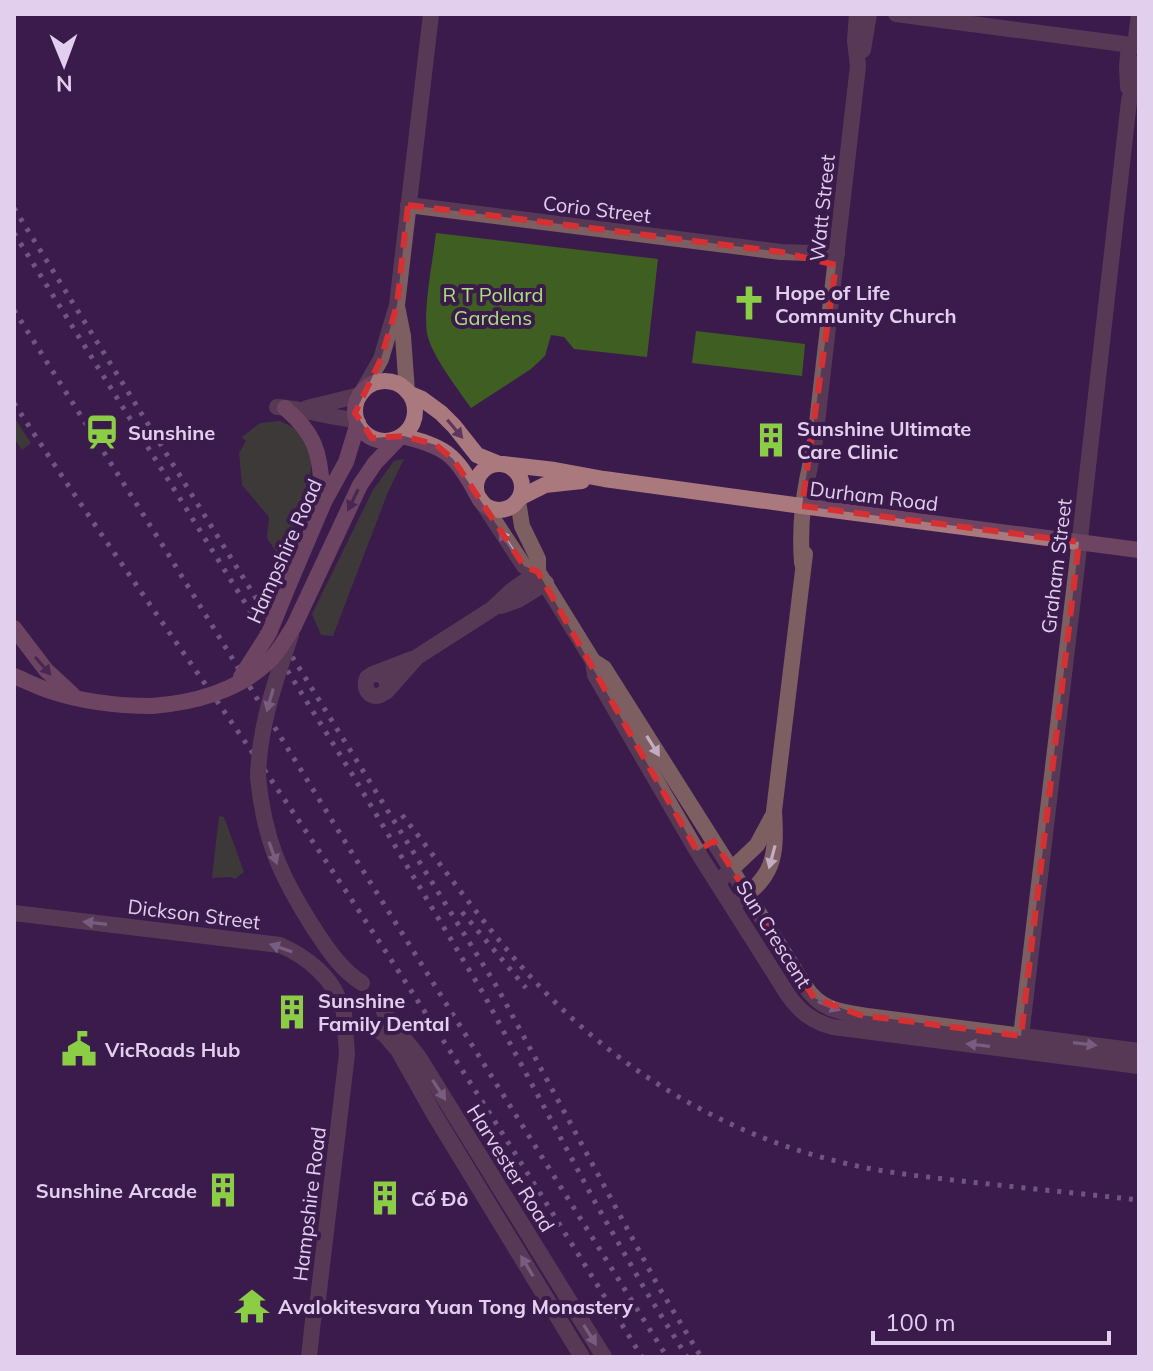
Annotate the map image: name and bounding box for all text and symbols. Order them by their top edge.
north arrow [24,24,104,104]
text: N [56,70,73,98]
street label: Watt Street [804,153,840,263]
street label: Corio Street [542,190,652,228]
place label: Hope of Life Community Church [775,280,957,328]
park label: R T Pollard Gardens [442,282,544,330]
church icon: Hope of Life Community Church [730,284,768,322]
station icon: Sunshine [83,413,121,451]
place label: Sunshine Ultimate Care Clinic [797,416,971,464]
one-way arrow [446,418,463,438]
place label: Sunshine [128,420,215,445]
building icon: Sunshine Ultimate Care Clinic [752,421,790,459]
street label: Hampshire Road [241,475,327,627]
street label: Durham Road [808,476,940,516]
one-way arrow [346,489,360,512]
street label: Graham Street [1035,497,1077,635]
one-way arrow [499,529,514,550]
one-way arrow [34,656,52,675]
one-way arrow [263,688,276,712]
one-way arrow [646,735,660,757]
one-way arrow [268,841,280,865]
one-way arrow [766,845,778,870]
street label: Sun Crescent [731,876,817,992]
street label: Dickson Street [126,893,262,935]
one-way arrow [82,916,107,929]
one-way arrow [269,941,293,953]
place label: Sunshine Family Dental [318,988,450,1036]
building icon: Sunshine Family Dental [273,993,311,1031]
one-way arrow [817,1000,841,1013]
public building icon: VicRoads Hub [60,1030,98,1068]
place label: VicRoads Hub [104,1037,240,1062]
one-way arrow [966,1038,991,1051]
one-way arrow [1073,1038,1098,1051]
one-way arrow [431,1079,446,1100]
street label: Harvester Road [462,1100,560,1236]
street label: Hampshire Road [287,1125,331,1283]
building icon: Sunshine Arcade [204,1171,242,1209]
place label: Sunshine Arcade [36,1178,197,1203]
building icon: Cố Đô [366,1179,404,1217]
place label: Cố Đô [411,1186,469,1211]
one-way arrow [520,1255,534,1277]
temple icon: Avalokitesvara Yuan Tong Monastery [233,1287,271,1325]
place label: Avalokitesvara Yuan Tong Monastery [278,1294,633,1319]
scale bar [873,1295,1109,1345]
text: 100 m [885,1307,956,1337]
one-way arrow [583,1324,597,1346]

